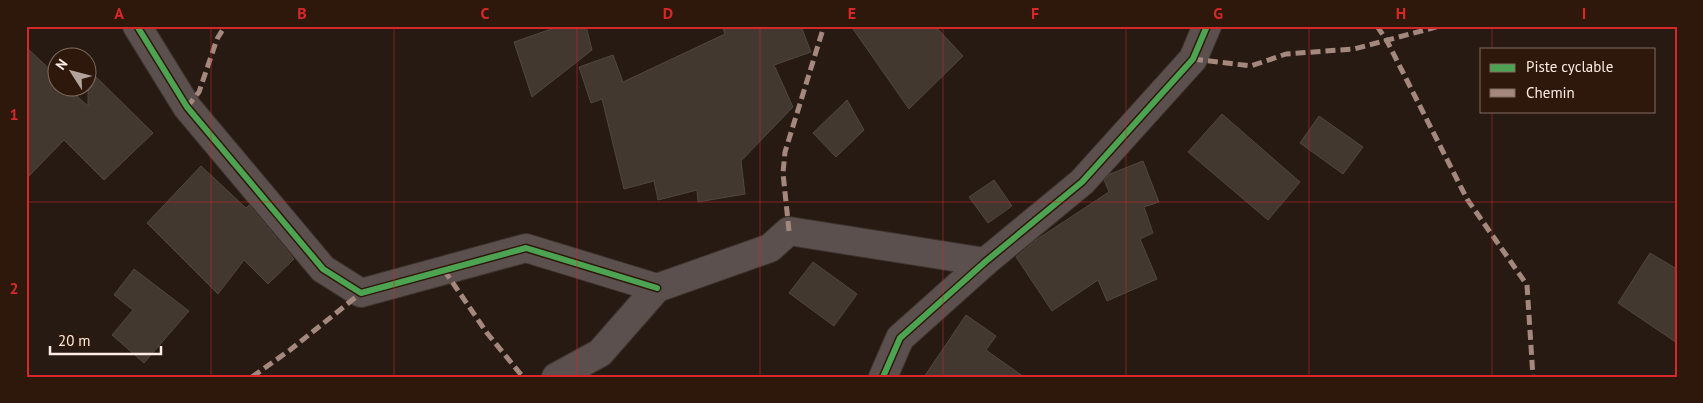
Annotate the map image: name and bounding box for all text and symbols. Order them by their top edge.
text: A [114,3,124,23]
text: B [297,3,307,23]
text: C [481,3,490,23]
text: D [663,3,673,23]
text: E [848,3,856,23]
text: F [1031,3,1039,23]
text: G [1213,3,1223,23]
text: H [1396,3,1406,23]
text: I [1582,3,1586,23]
north arrow [48,48,98,98]
legend [1480,48,1656,112]
text: N [51,55,71,73]
text: Piste cyclable [1526,57,1613,76]
text: Chemin [1526,83,1575,102]
text: 1 [9,104,19,124]
text: 2 [9,278,19,298]
scale bar [50,323,161,355]
text: 20 m [58,331,91,350]

